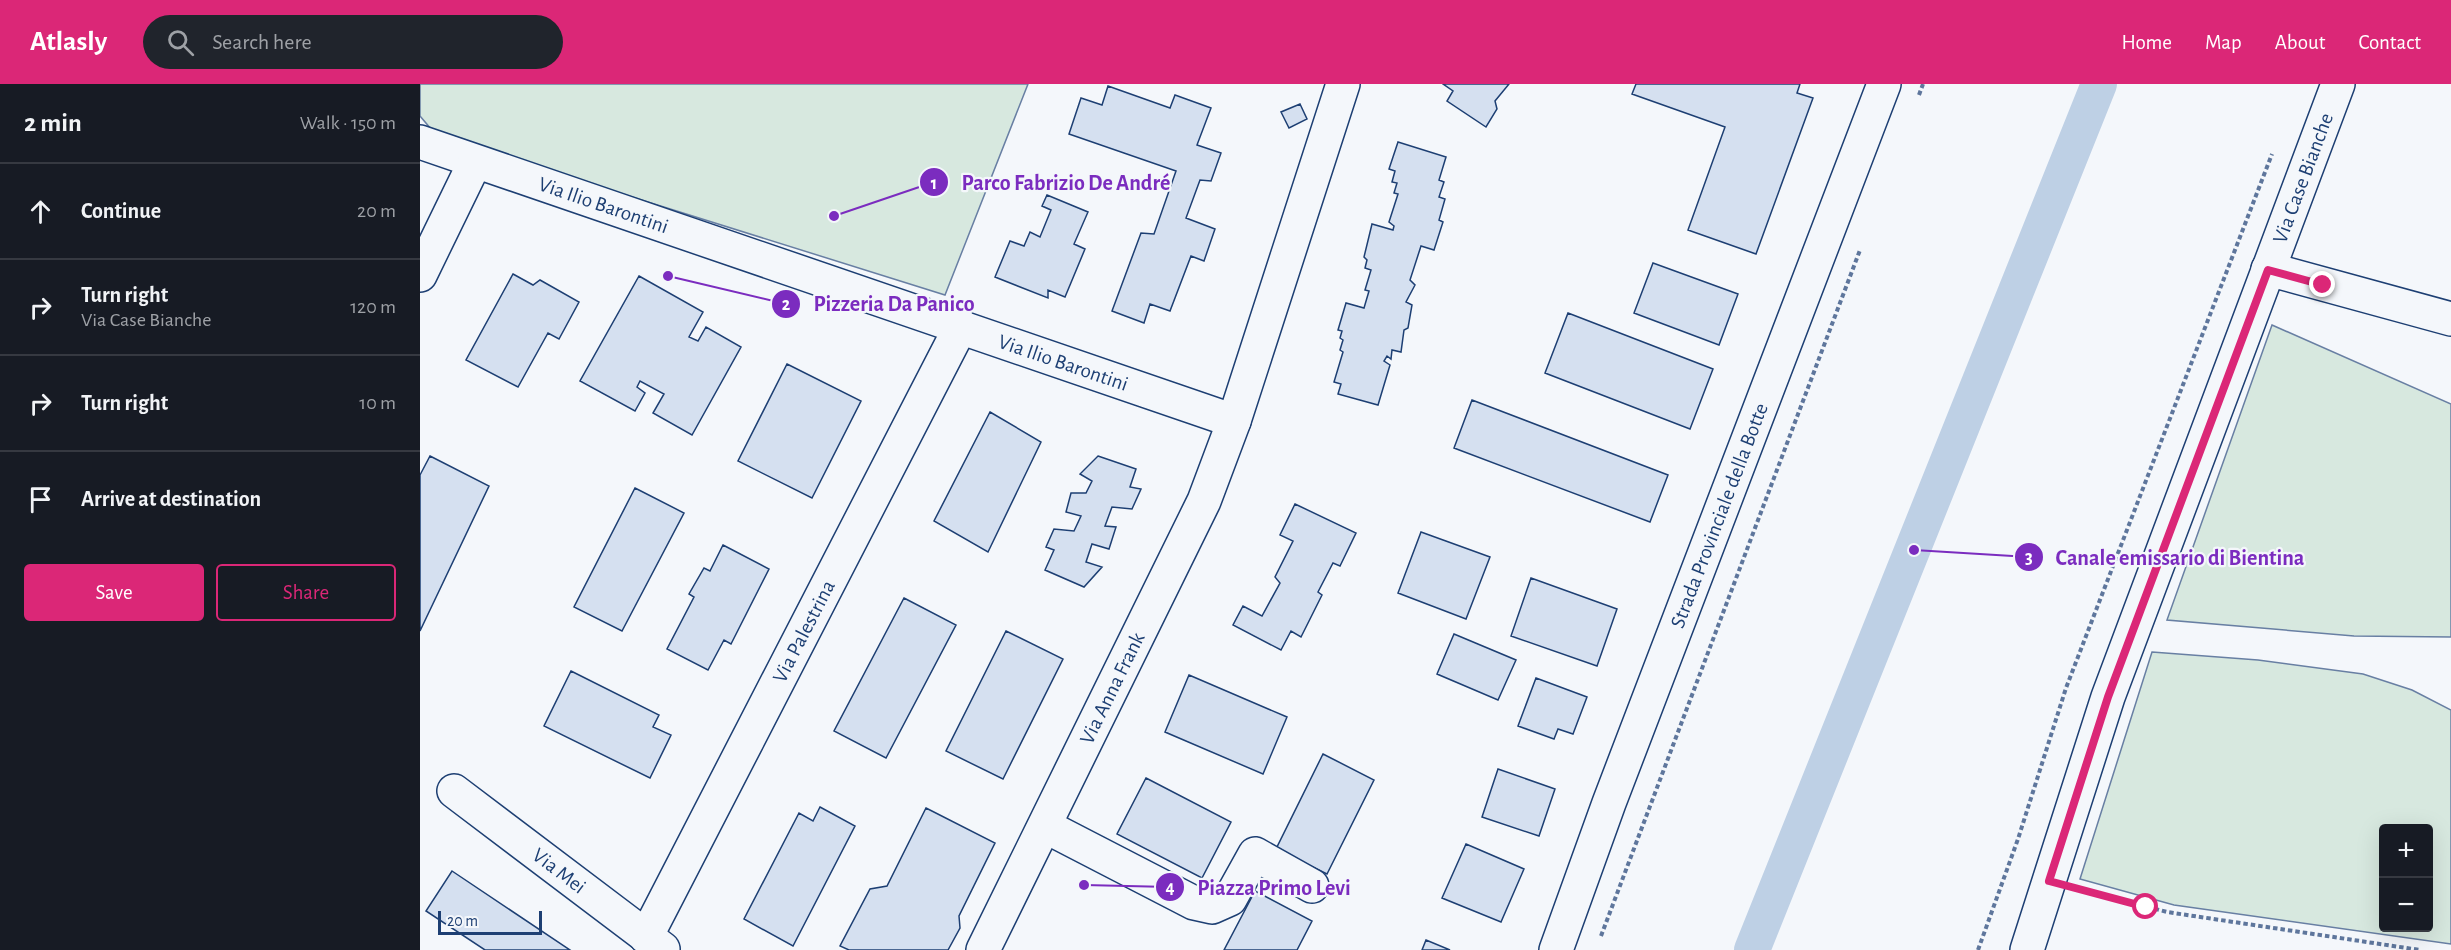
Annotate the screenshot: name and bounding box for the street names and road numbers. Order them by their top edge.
street label: Via Case Bianche [2269,110,2337,246]
street label: Via Ilio Barontini [536,173,671,237]
street label: Via Ilio Barontini [995,331,1131,395]
street label: Strada Provinciale della Botte [1667,400,1772,631]
street label: Via Palestrina [769,577,839,686]
street label: Via Anna Frank [1076,629,1149,747]
street label: Via Mei [528,844,590,898]

